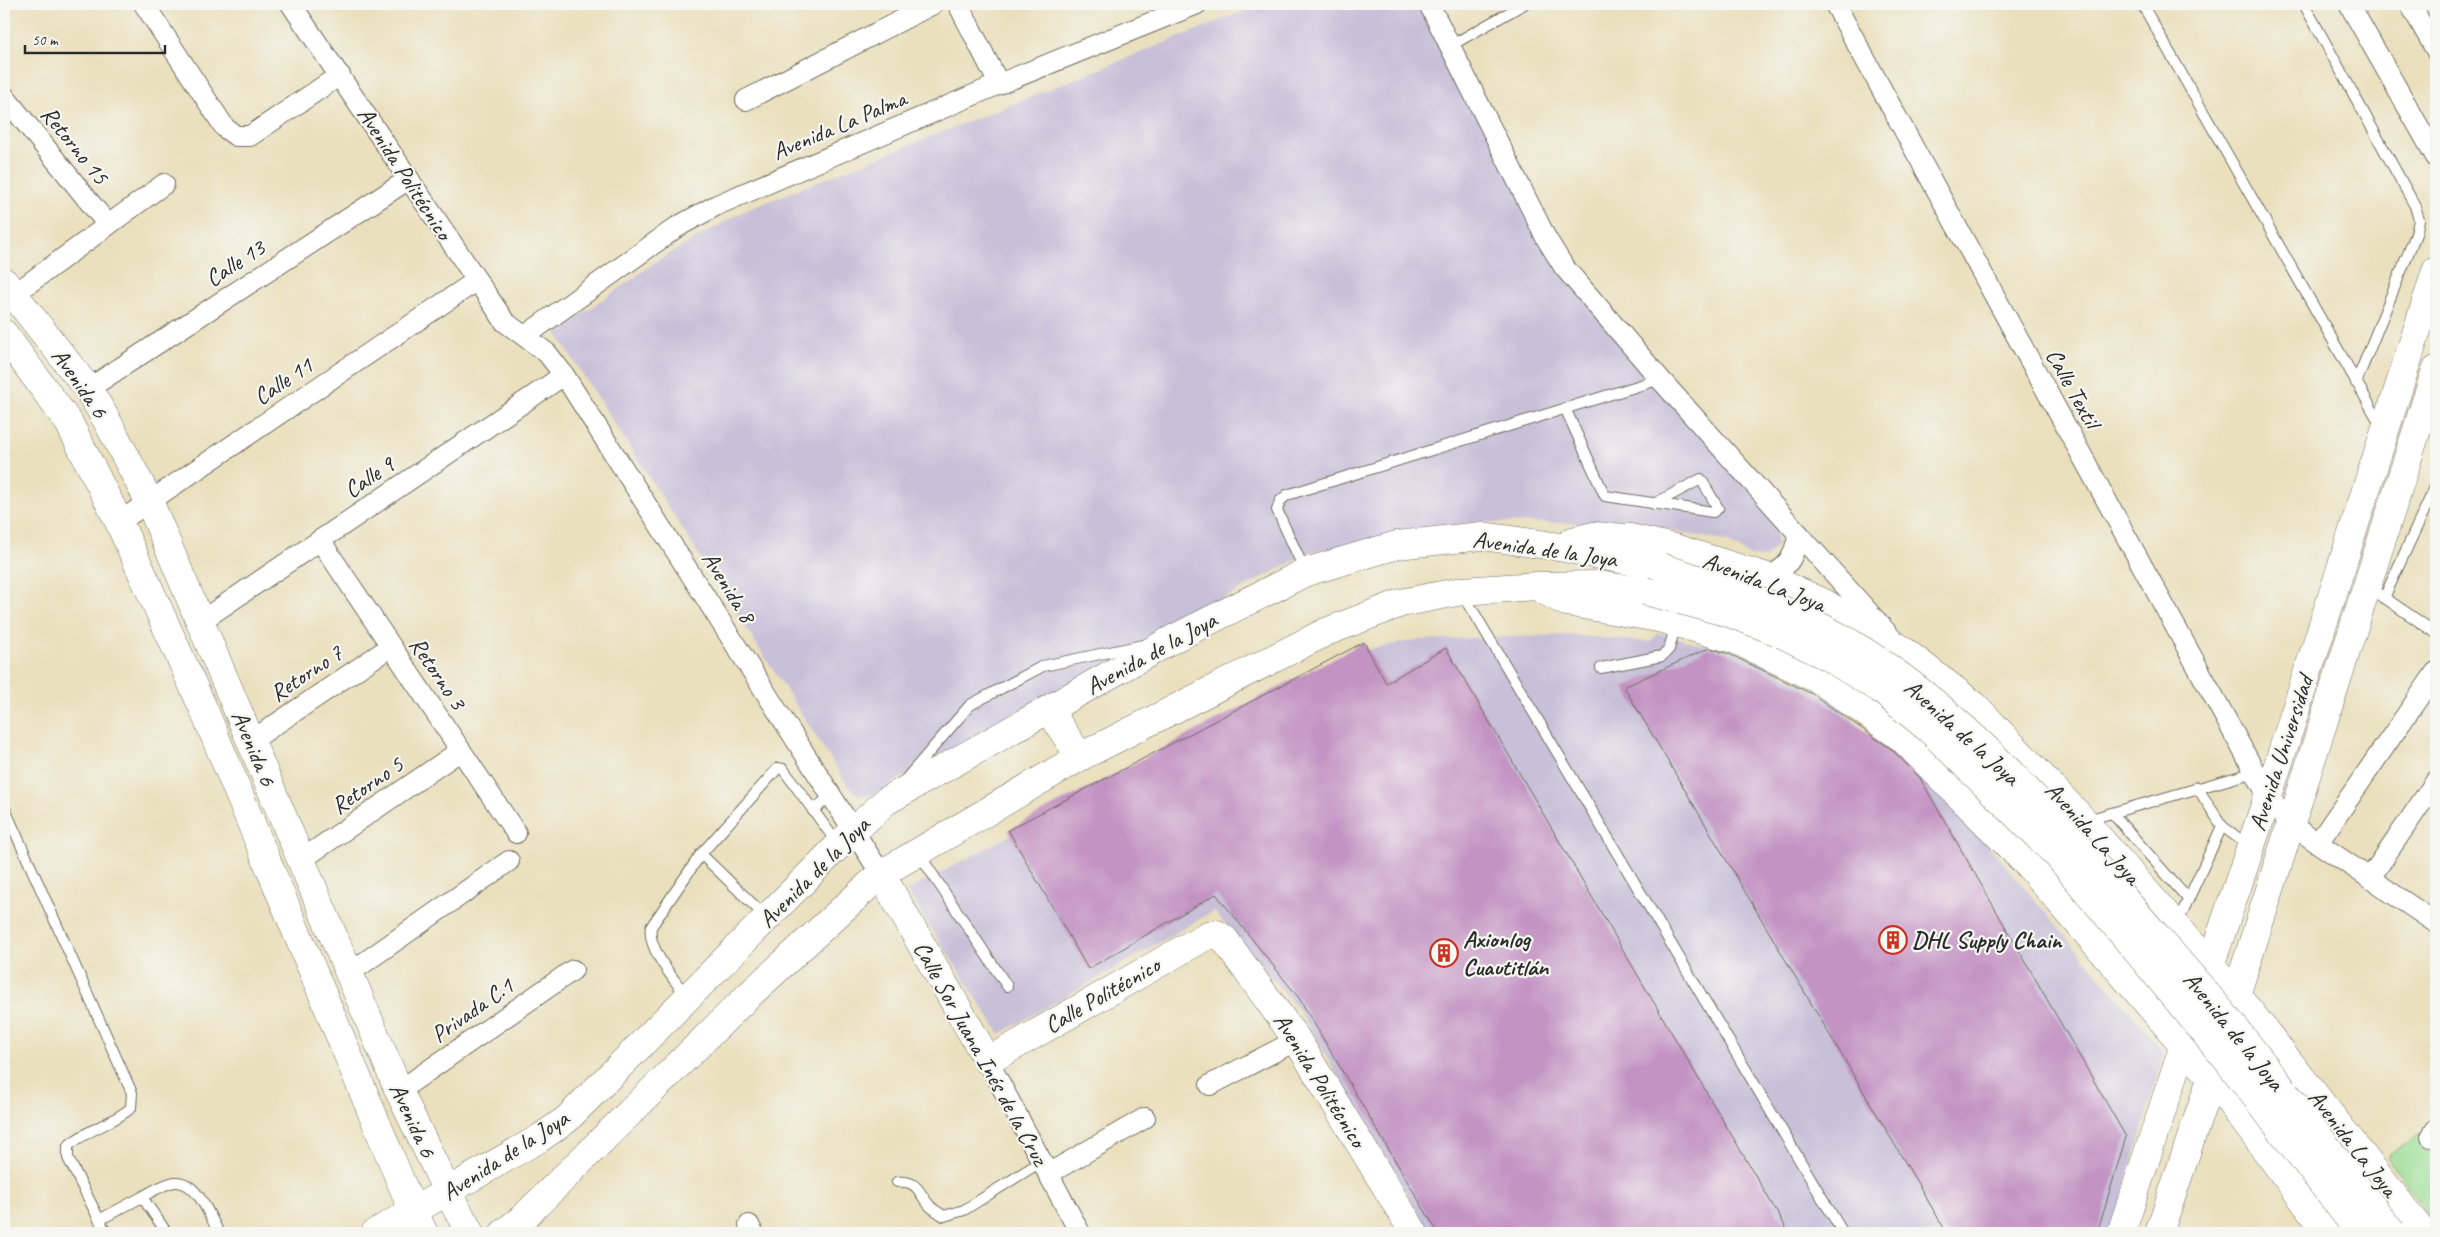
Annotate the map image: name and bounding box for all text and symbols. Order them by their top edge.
scale bar [25,22,165,54]
text: 50 m [32,31,59,50]
street label: Avenida La Palma [767,82,913,167]
street label: Retorno 15 [34,100,116,191]
street label: Avenida Politécnico [351,101,460,247]
street label: Calle 13 [200,231,272,293]
street label: Avenida 6 [45,342,116,425]
street label: Calle Textil [2039,343,2109,436]
street label: Calle 11 [248,350,319,412]
street label: Calle 9 [338,448,402,505]
street label: Avenida de la Joya [1471,524,1620,574]
street label: Avenida La Joya [1699,545,1831,620]
street label: Avenida 8 [695,546,764,630]
street label: Avenida de la Joya [1080,604,1223,701]
street label: Retorno 3 [403,631,474,717]
street label: Retorno 7 [264,637,349,708]
street label: Avenida Universidad [2242,668,2321,834]
street label: Avenida de la Joya [1898,672,2027,793]
street label: Avenida 6 [225,706,284,791]
street label: Retorno 5 [325,749,410,821]
street label: Avenida La Joya [2039,775,2149,892]
street label: Avenida de la Joya [752,809,877,934]
place label: Axionlog Cuautitlán [1463,924,1549,982]
building icon: DHL Supply Chain [1878,925,1908,955]
place label: DHL Supply Chain [1912,925,2064,955]
street label: Calle Sor Juana Inés de la Cruz [907,936,1056,1172]
building icon: Axionlog Cuautitlán [1429,938,1459,968]
street label: Calle Politécnico [1039,949,1167,1040]
street label: Avenida de la Joya [2177,965,2292,1098]
street label: Privada C.1 [425,970,520,1049]
street label: Avenida Politécnico [1267,1007,1374,1155]
street label: Avenida 6 [383,1078,444,1163]
street label: Avenida La Joya [2302,1083,2406,1205]
street label: Avenida de la Joya [436,1102,575,1207]

